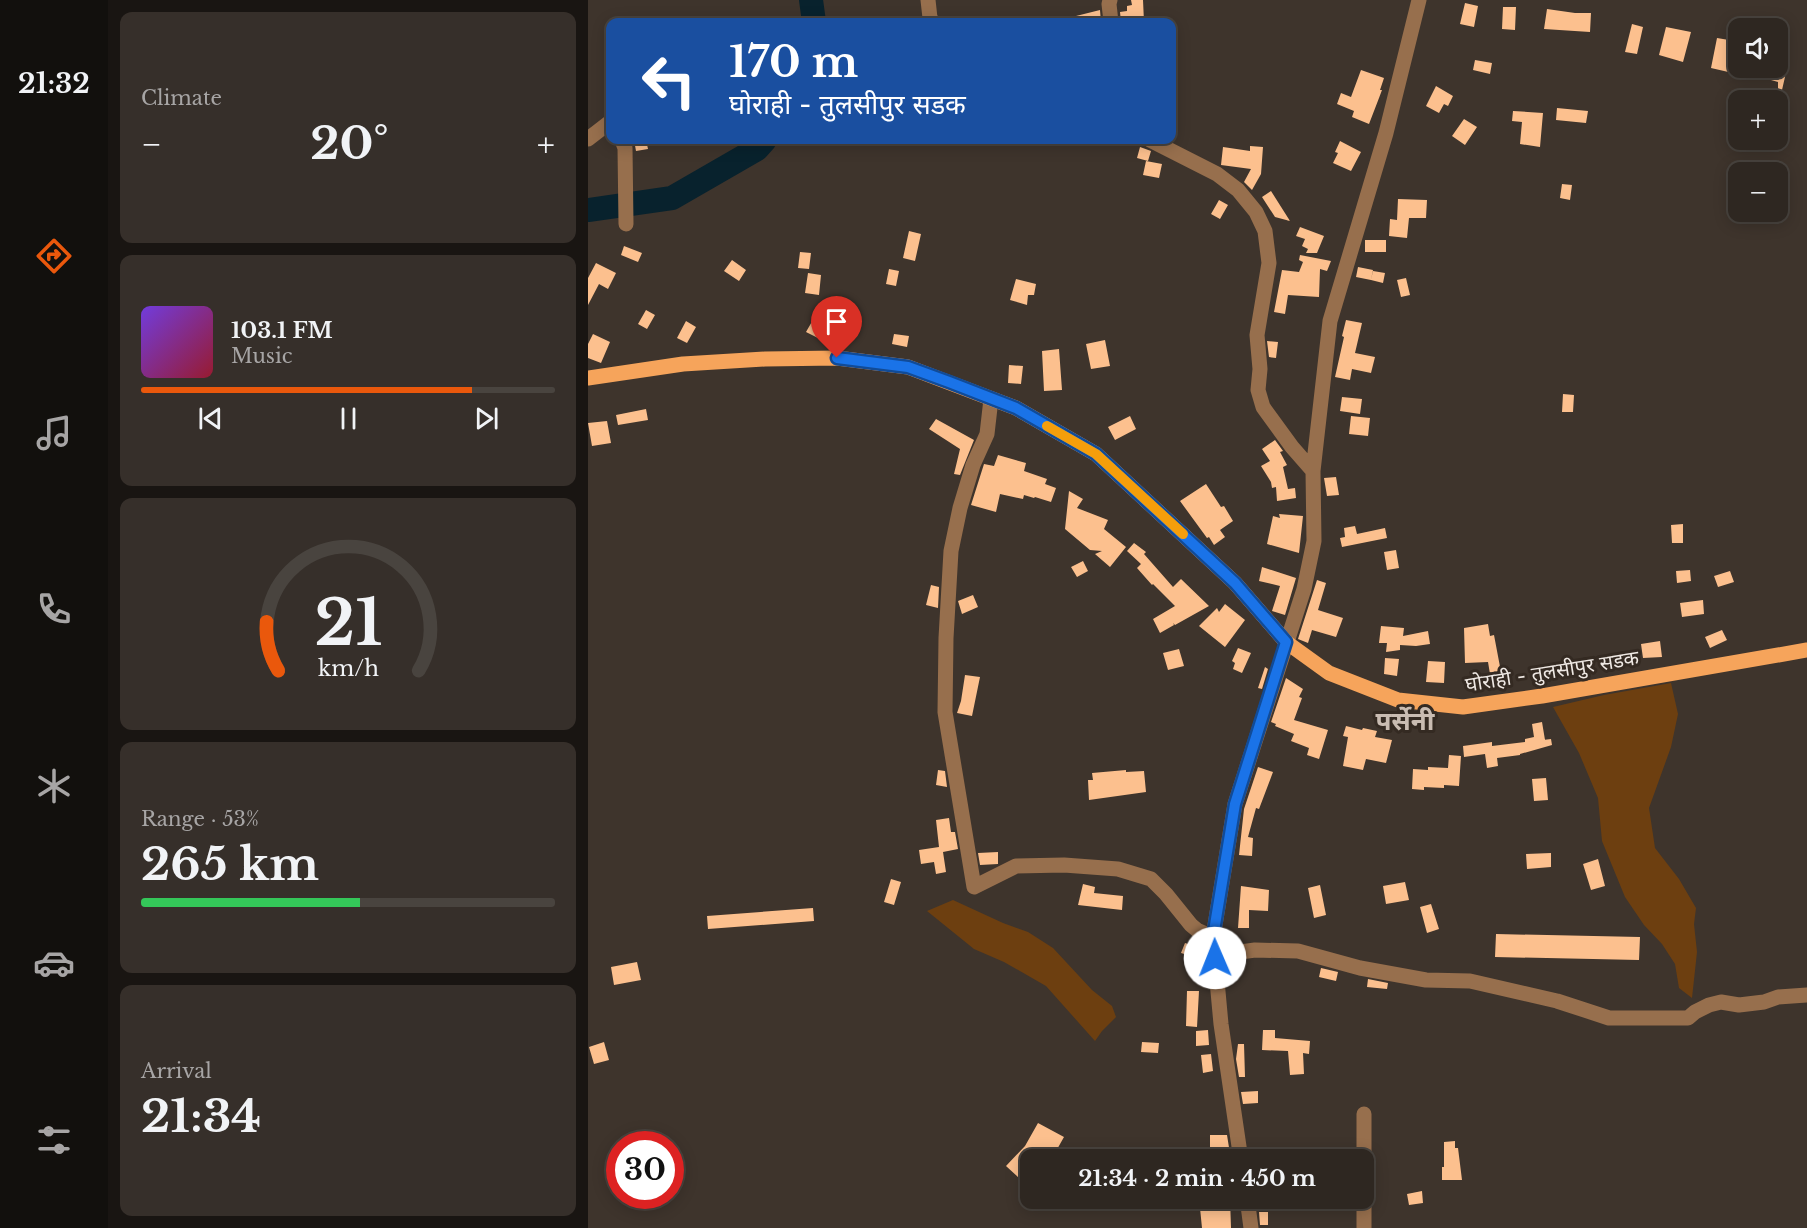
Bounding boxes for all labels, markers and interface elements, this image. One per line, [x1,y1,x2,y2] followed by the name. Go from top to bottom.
[1728,18,1788,222] map controls
[1728,18,1788,78] button: sound
[729,36,858,88] text: 170 m
[630,42,708,120] icon: left
[18,67,90,100] text: 21:32
[141,86,222,110] text: Climate
[729,88,966,121] text: घोराही - तुलसीपुर सडक
[1728,90,1788,150] button: +
[310,115,389,171] text: 20°
[141,124,162,165] text: −
[537,124,555,165] text: +
[1728,162,1788,222] button: −
[33,235,75,277] icon: directions
[811,296,862,358] pin
[820,305,853,338] icon: arrive
[231,317,333,344] text: 103.1 FM
[231,344,292,368] text: Music
[194,402,227,435] icon: previous
[332,402,365,435] icon: pause
[470,402,503,435] icon: next
[33,412,75,454] icon: music
[314,584,382,662] text: 21
[33,588,75,630] icon: phone
[1463,645,1641,698] street label: घोराही - तुलसीपुर सडक
[318,655,379,682] text: km/h
[1376,705,1436,737] district label: पर्सेनी
[33,765,75,807] icon: climate
[141,807,259,831] text: Range · 53%
[141,836,319,892] text: 265 km
[1183,926,1247,990] position arrow
[33,942,75,984] icon: car
[141,1059,212,1083] text: Arrival
[141,1088,261,1144] text: 21:34
[33,1119,75,1161] icon: filters
[606,1131,684,1209] speed limit sign: 30
[1078,1165,1316,1192] text: 21:34 · 2 min · 450 m

